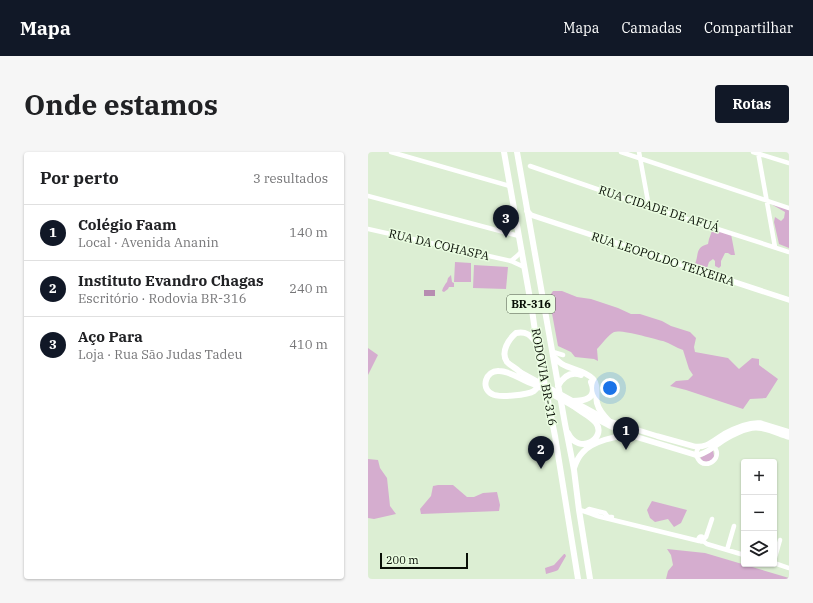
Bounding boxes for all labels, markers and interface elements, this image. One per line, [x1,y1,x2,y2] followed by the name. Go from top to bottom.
[20,16,71,40] text: Mapa
[563,19,599,37] text: Mapa
[621,19,682,37] text: Camadas
[704,19,793,37] text: Compartilhar
[715,85,789,123] button: Rotas
[24,86,218,123] text: Onde estamos
[40,167,119,189] text: Por perto
[253,170,328,187] text: 3 resultados
[597,182,722,235] street label: RUA CIDADE DE AFUÁ
[493,205,519,238] pin: 3
[78,215,177,234] text: Colégio Faam
[49,224,57,241] text: 1
[289,224,328,241] text: 140 m
[387,226,492,264] street label: RUA DA COHASPA
[590,228,738,289] street label: RUA LEOPOLDO TEIXEIRA
[78,234,219,251] text: Local · Avenida Ananin
[78,271,264,290] text: Instituto Evandro Chagas
[49,280,57,297] text: 2
[289,280,328,297] text: 240 m
[78,290,246,307] text: Escritório · Rodovia BR-316
[507,295,555,313] road number: BR-316
[78,327,143,346] text: Aço Para
[529,327,560,427] street label: RODOVIA BR-316
[49,336,57,353] text: 3
[289,336,328,353] text: 410 m
[78,346,243,363] text: Loja · Rua São Judas Tadeu
[600,378,620,398] your location
[613,417,639,450] pin: 1
[528,436,554,469] pin: 2
[741,459,777,567] map controls
[741,459,777,495] button: +
[741,495,777,531] button: −
[741,531,777,567] button: layers
[380,551,468,570] scale bar
[386,553,419,567] text: 200 m

